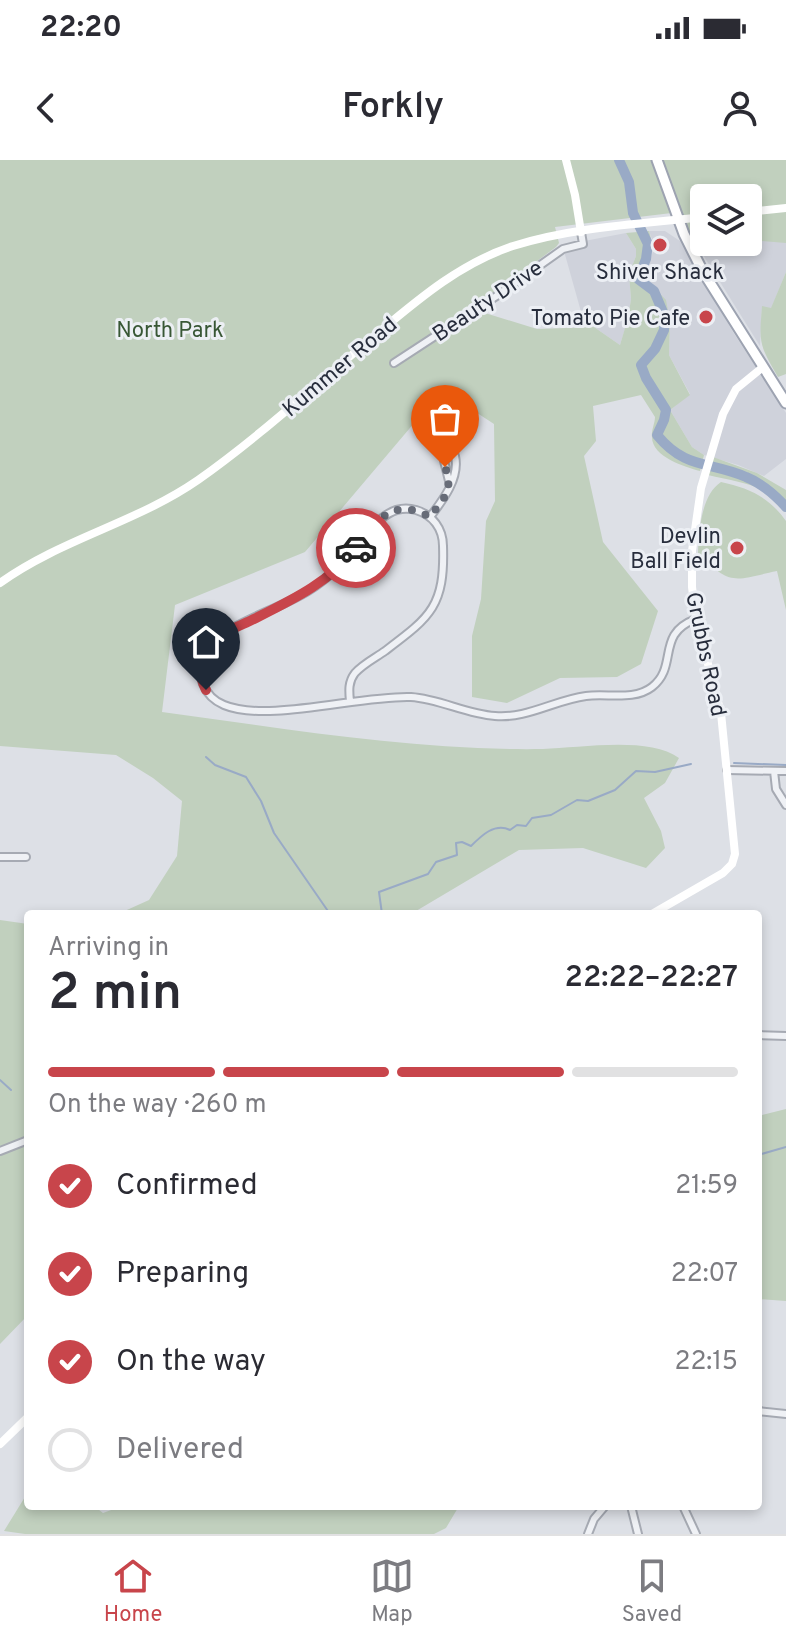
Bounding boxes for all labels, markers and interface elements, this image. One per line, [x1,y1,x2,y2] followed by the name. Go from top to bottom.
[40,10,122,47] text: 22:20
[342,85,444,131] text: Forkly
[24,86,68,130] icon: back
[718,86,762,130] icon: person
[690,184,762,256] map controls
[690,184,762,256] button: layers
[651,236,669,254] marker: Shiver Shack
[428,255,549,349] street label: Beauty Drive
[596,260,724,287] place label: Shiver Shack
[531,306,690,333] place label: Tomato Pie Cafe
[697,308,715,326] marker: Tomato Pie Cafe
[278,312,404,424] street label: Kummer Road
[116,318,224,345] park label: North Park
[411,385,479,467] pin
[423,397,467,441] icon: bag
[316,508,396,588] courier
[630,524,721,576] place label: Devlin Ball Field
[334,526,378,570] icon: car
[728,539,746,557] marker: Devlin Ball Field
[678,590,731,719] street label: Grubbs Road
[172,608,240,690] pin
[184,620,228,664] icon: home
[48,932,169,965] text: Arriving in
[565,960,738,997] text: 22:22–22:27
[48,962,182,1028] text: 2 min
[48,1089,266,1122] text: On the way · 260 m
[48,1164,92,1208] icon: check
[116,1168,258,1205] text: Confirmed
[675,1170,738,1203] text: 21:59
[48,1252,92,1296] icon: check
[116,1256,249,1293] text: Preparing
[671,1258,738,1291] text: 22:07
[48,1340,92,1384] icon: check
[116,1344,266,1381] text: On the way
[674,1346,738,1379] text: 22:15
[116,1432,244,1469] text: Delivered
[104,1554,162,1629] tab: Home
[370,1554,414,1629] tab: Map
[622,1554,682,1629] tab: Saved

